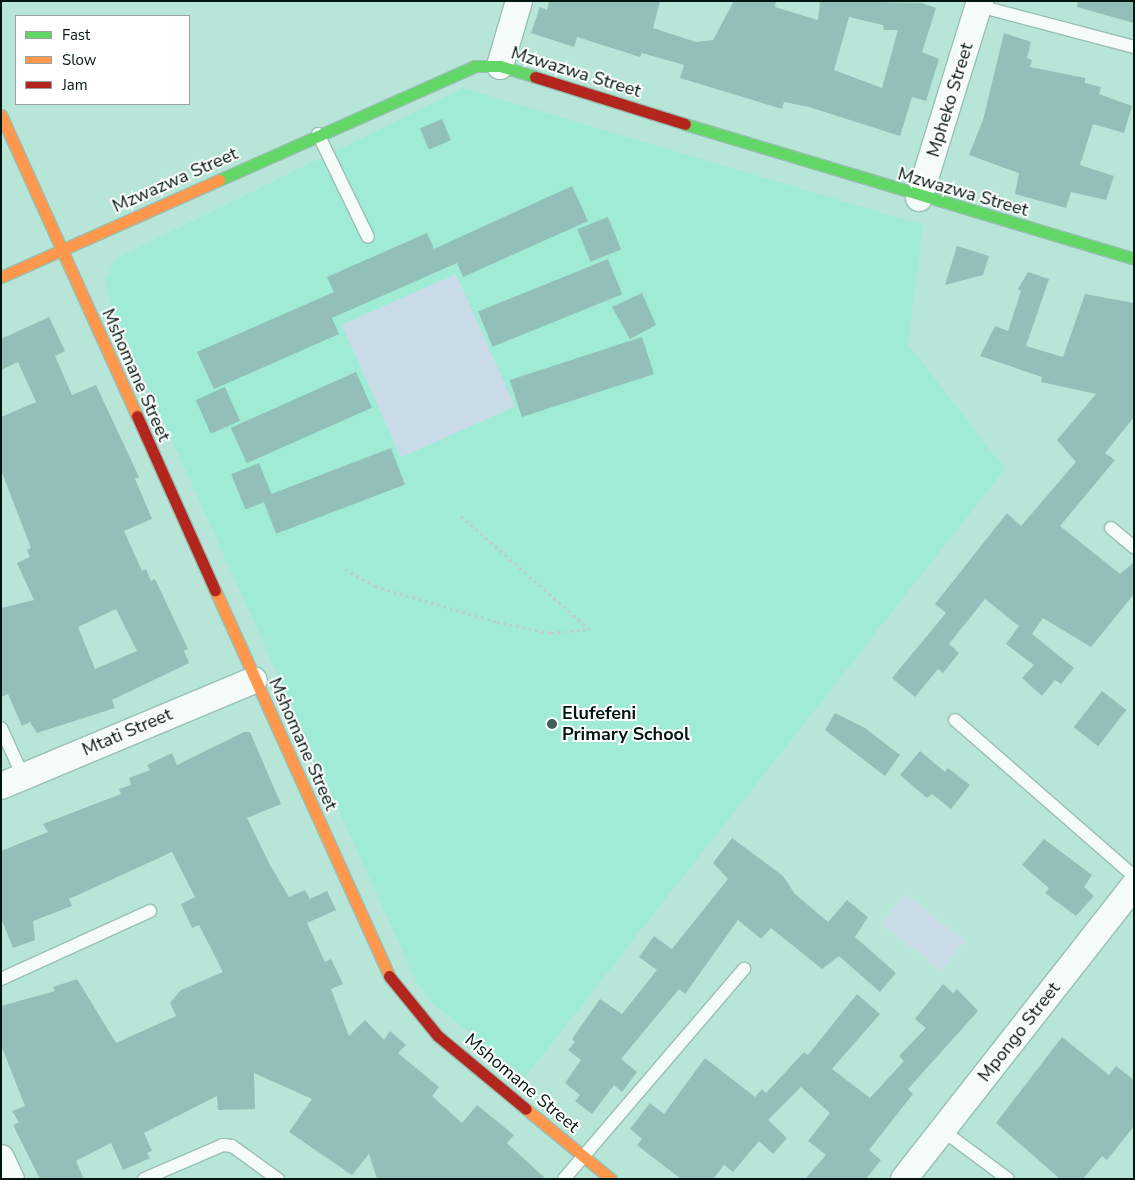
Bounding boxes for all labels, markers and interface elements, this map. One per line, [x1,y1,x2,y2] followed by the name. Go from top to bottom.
[15,15,190,105] legend
[62,25,90,45] text: Fast
[922,40,978,160] street label: Mpheko Street
[509,42,643,102] street label: Mzwazwa Street
[62,50,96,70] text: Slow
[62,75,88,95] text: Jam
[109,143,241,217] street label: Mzwazwa Street
[895,163,1031,221] street label: Mzwazwa Street
[97,305,175,445] street label: Mshomane Street
[264,674,342,814] street label: Mshomane Street
[79,703,175,761] street label: Mtati Street
[562,703,690,746] place label: Elufefeni Primary School
[546,718,558,730] marker: Elufefeni Primary School
[973,978,1065,1086] street label: Mpongo Street
[460,1029,584,1137] street label: Mshomane Street

